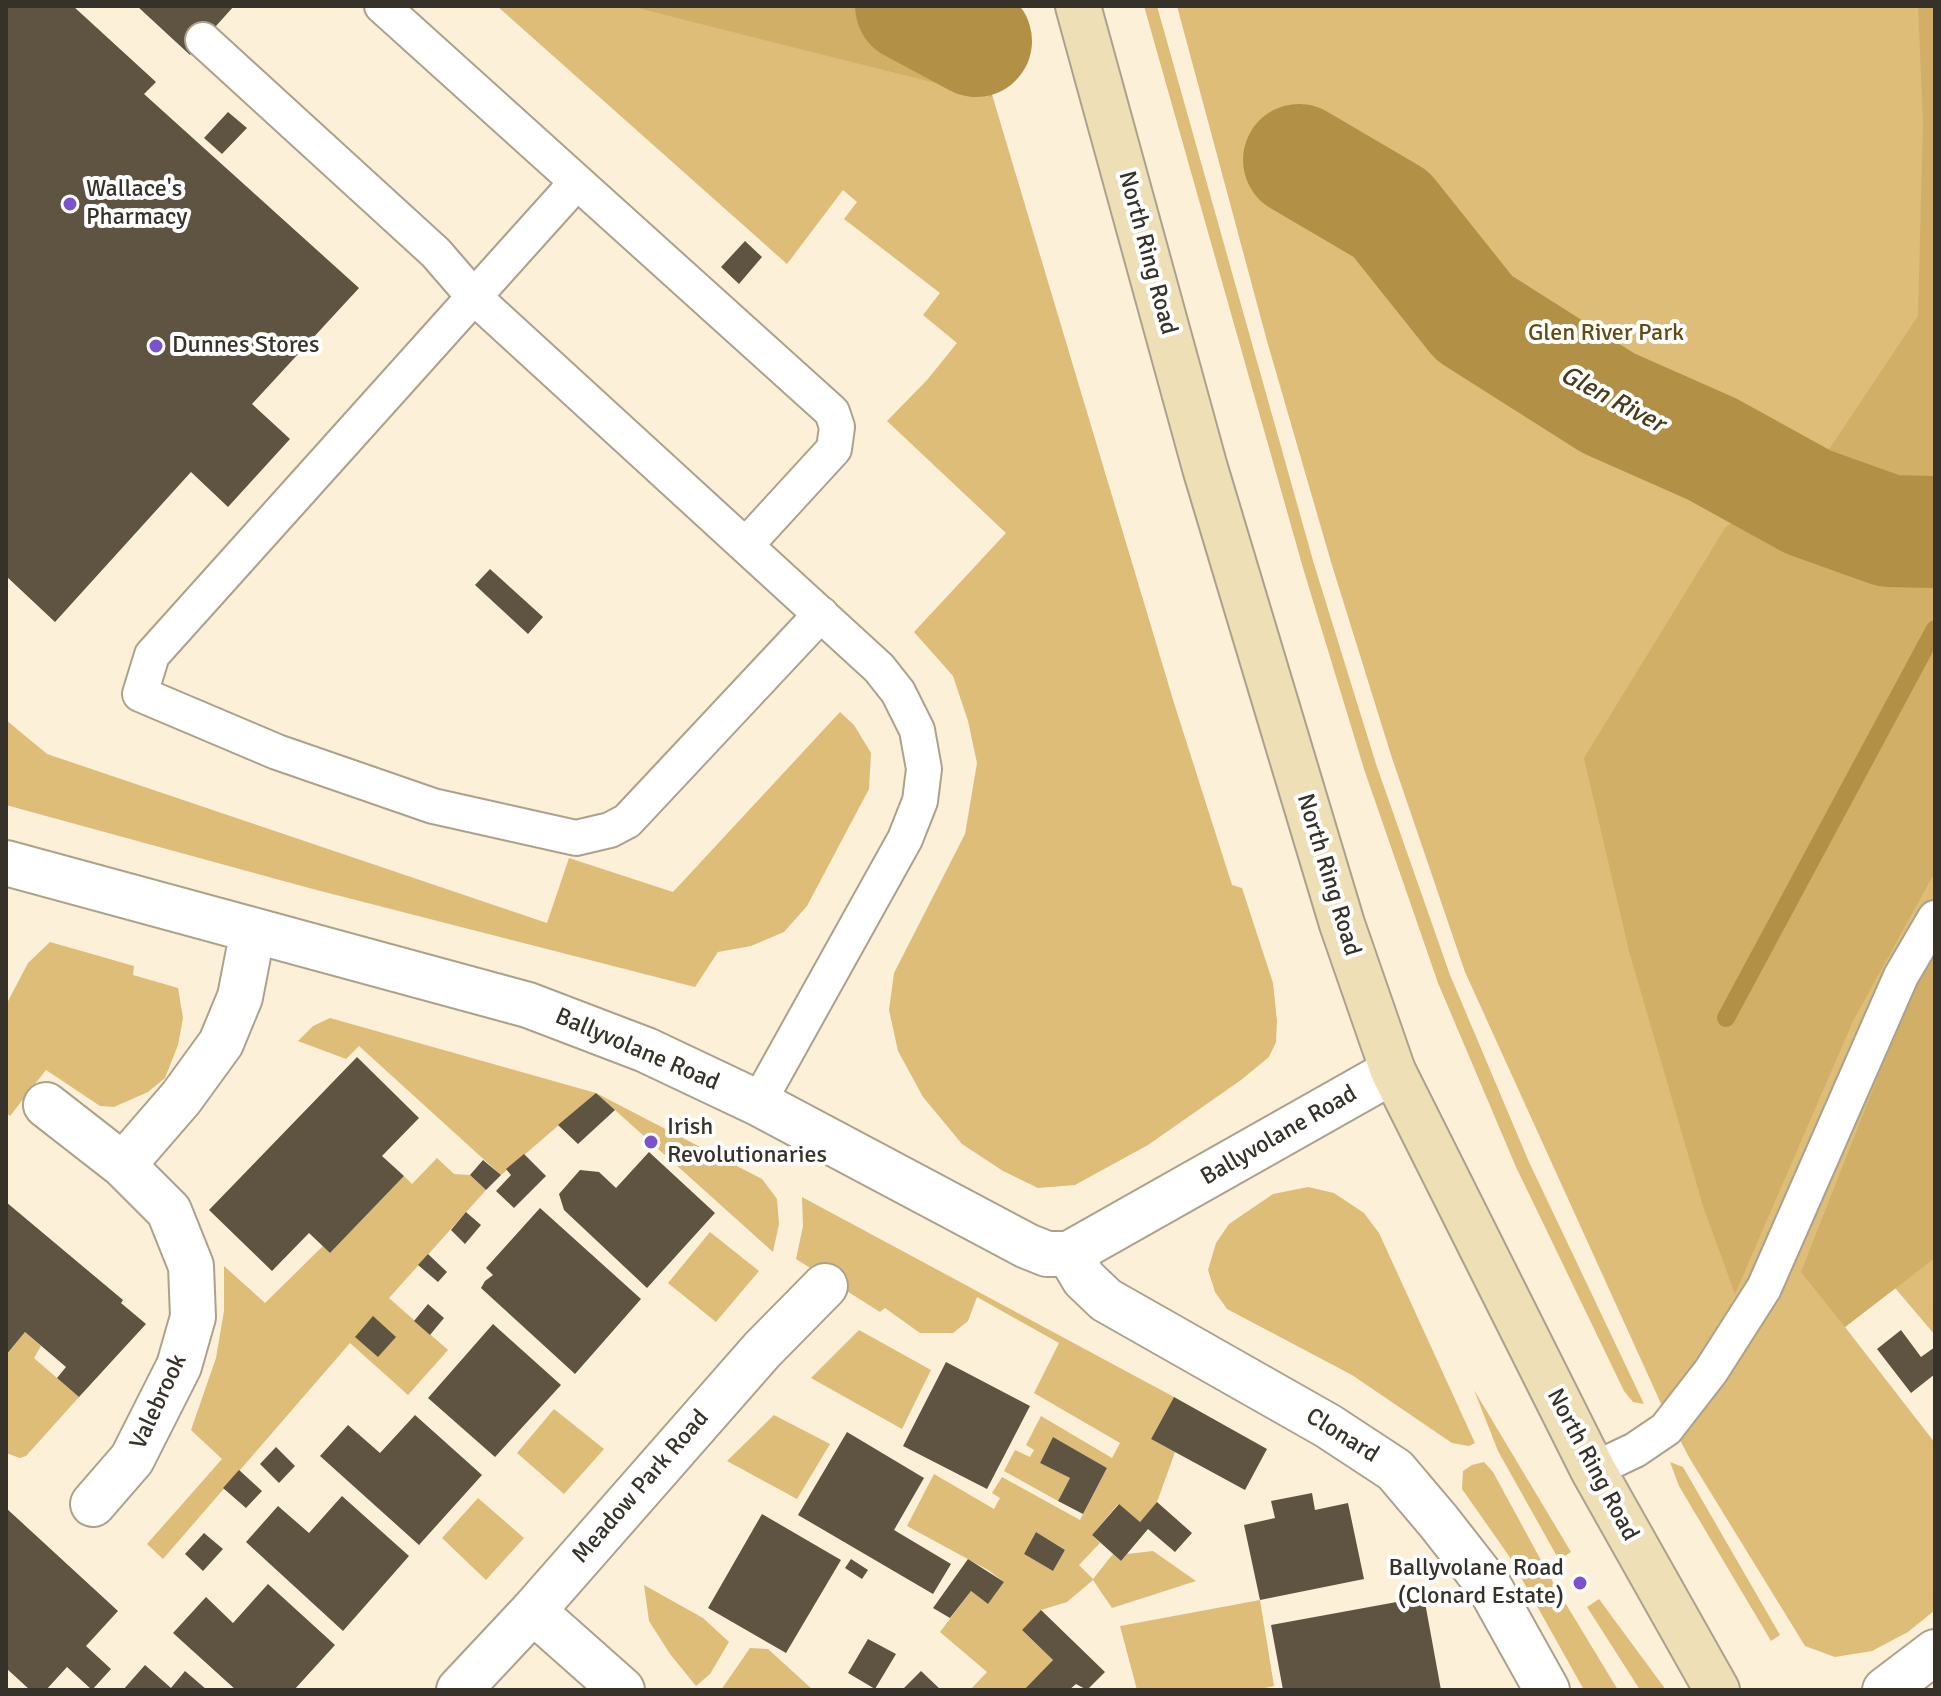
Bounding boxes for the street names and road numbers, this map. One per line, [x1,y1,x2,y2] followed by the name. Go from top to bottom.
[1111,168,1183,338] street label: North Ring Road
[1290,790,1366,960] street label: North Ring Road
[551,1002,723,1098] street label: Ballyvolane Road
[1196,1080,1362,1192] street label: Ballyvolane Road
[124,1350,194,1454] street label: Valebrook
[1540,1384,1644,1546] street label: North Ring Road
[1300,1402,1384,1470] street label: Clonard
[567,1404,715,1570] street label: Meadow Park Road

